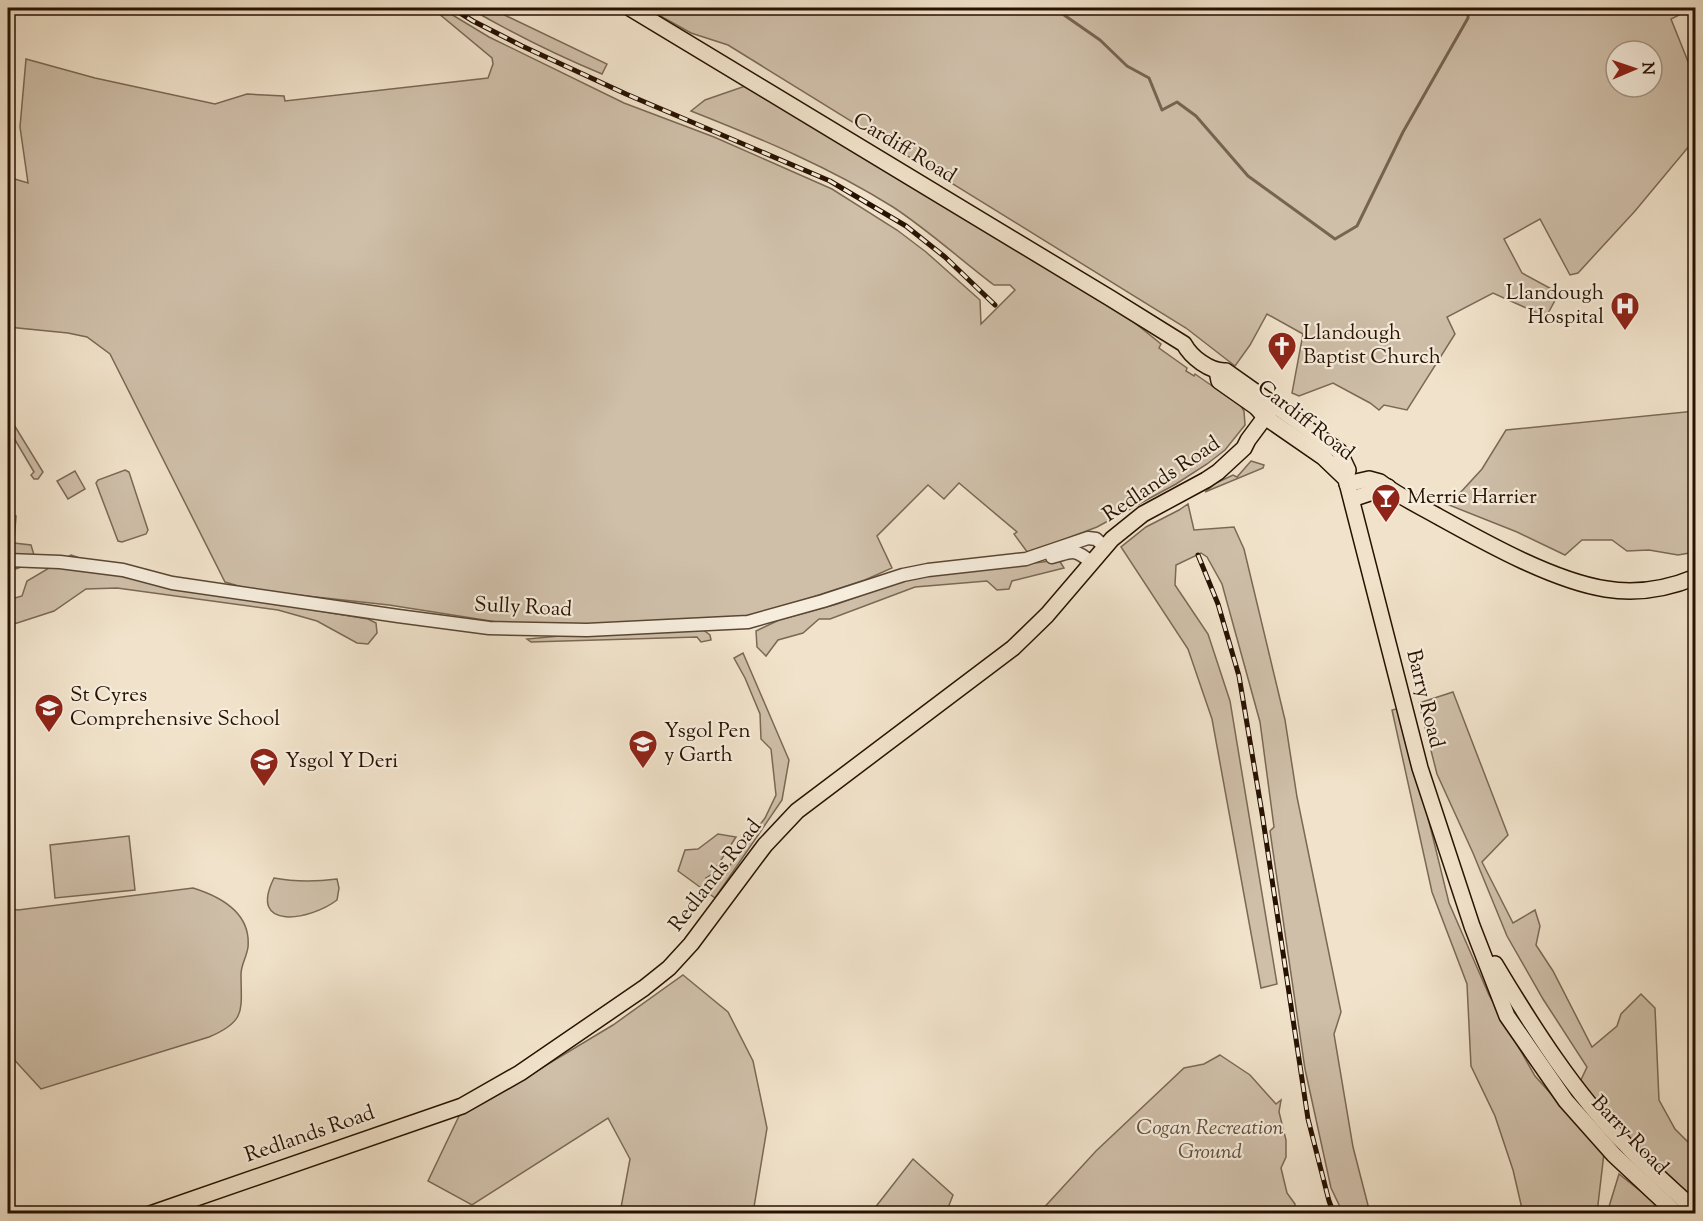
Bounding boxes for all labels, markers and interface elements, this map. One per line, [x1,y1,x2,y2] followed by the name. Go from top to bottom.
[1604,39,1664,99] north arrow
[1635,62,1658,76] text: N
[846,106,962,192] street label: Cardiff Road
[1506,279,1604,333] place label: Llandough Hospital
[1609,290,1641,332] hospital icon: Llandough Hospital
[1303,319,1441,373] place label: Llandough Baptist Church
[1266,330,1298,372] church icon: Llandough Baptist Church
[1250,373,1360,469] street label: Cardiff Road
[1097,430,1227,530] street label: Redlands Road
[1370,482,1402,524] bar icon: Merrie Harrier
[1407,483,1537,513] place label: Merrie Harrier
[473,590,573,626] street label: Sully Road
[1397,647,1451,752] street label: Barry Road
[70,681,280,735] place label: St Cyres Comprehensive School
[33,692,65,734] school or university icon: St Cyres Comprehensive School
[664,717,751,771] place label: Ysgol Pen y Garth
[627,728,659,770] school or university icon: Ysgol Pen y Garth
[248,746,280,788] school or university icon: Ysgol Y Deri
[285,747,398,777] place label: Ysgol Y Deri
[662,813,770,939] street label: Redlands Road
[1583,1089,1675,1183] street label: Barry Road
[241,1099,379,1171] street label: Redlands Road
[1136,1114,1284,1168] park label: Cogan Recreation Ground

